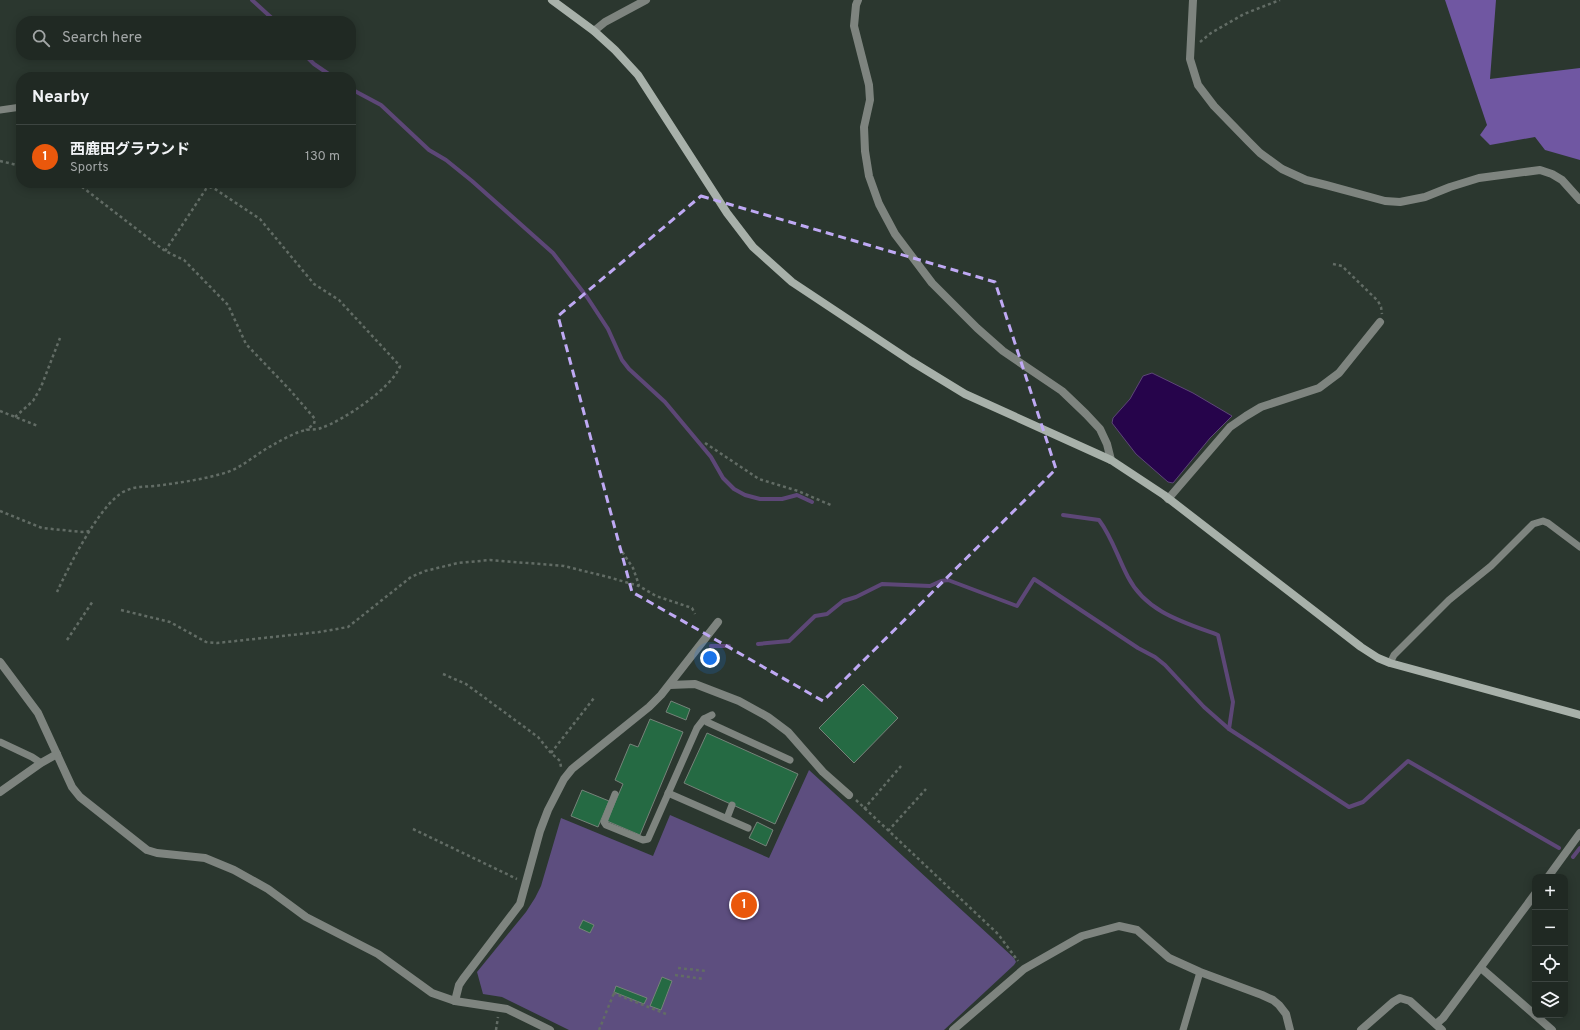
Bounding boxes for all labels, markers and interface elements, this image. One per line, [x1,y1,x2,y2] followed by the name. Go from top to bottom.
[16,16,356,60] search box
[30,27,52,49] icon: search
[62,29,142,48] text: Search here
[32,87,89,109] text: Nearby
[70,141,190,160] text: 西鹿田グラウンド
[42,149,48,165] text: 1
[305,149,340,165] text: 130 m
[70,160,109,176] text: Sports
[700,648,720,668] your location
[1532,874,1568,1018] map controls
[1532,874,1568,910] button: +
[731,890,757,920] pin: 1
[1532,910,1568,946] button: −
[1532,946,1568,982] button: locate
[1532,982,1568,1018] button: layers

